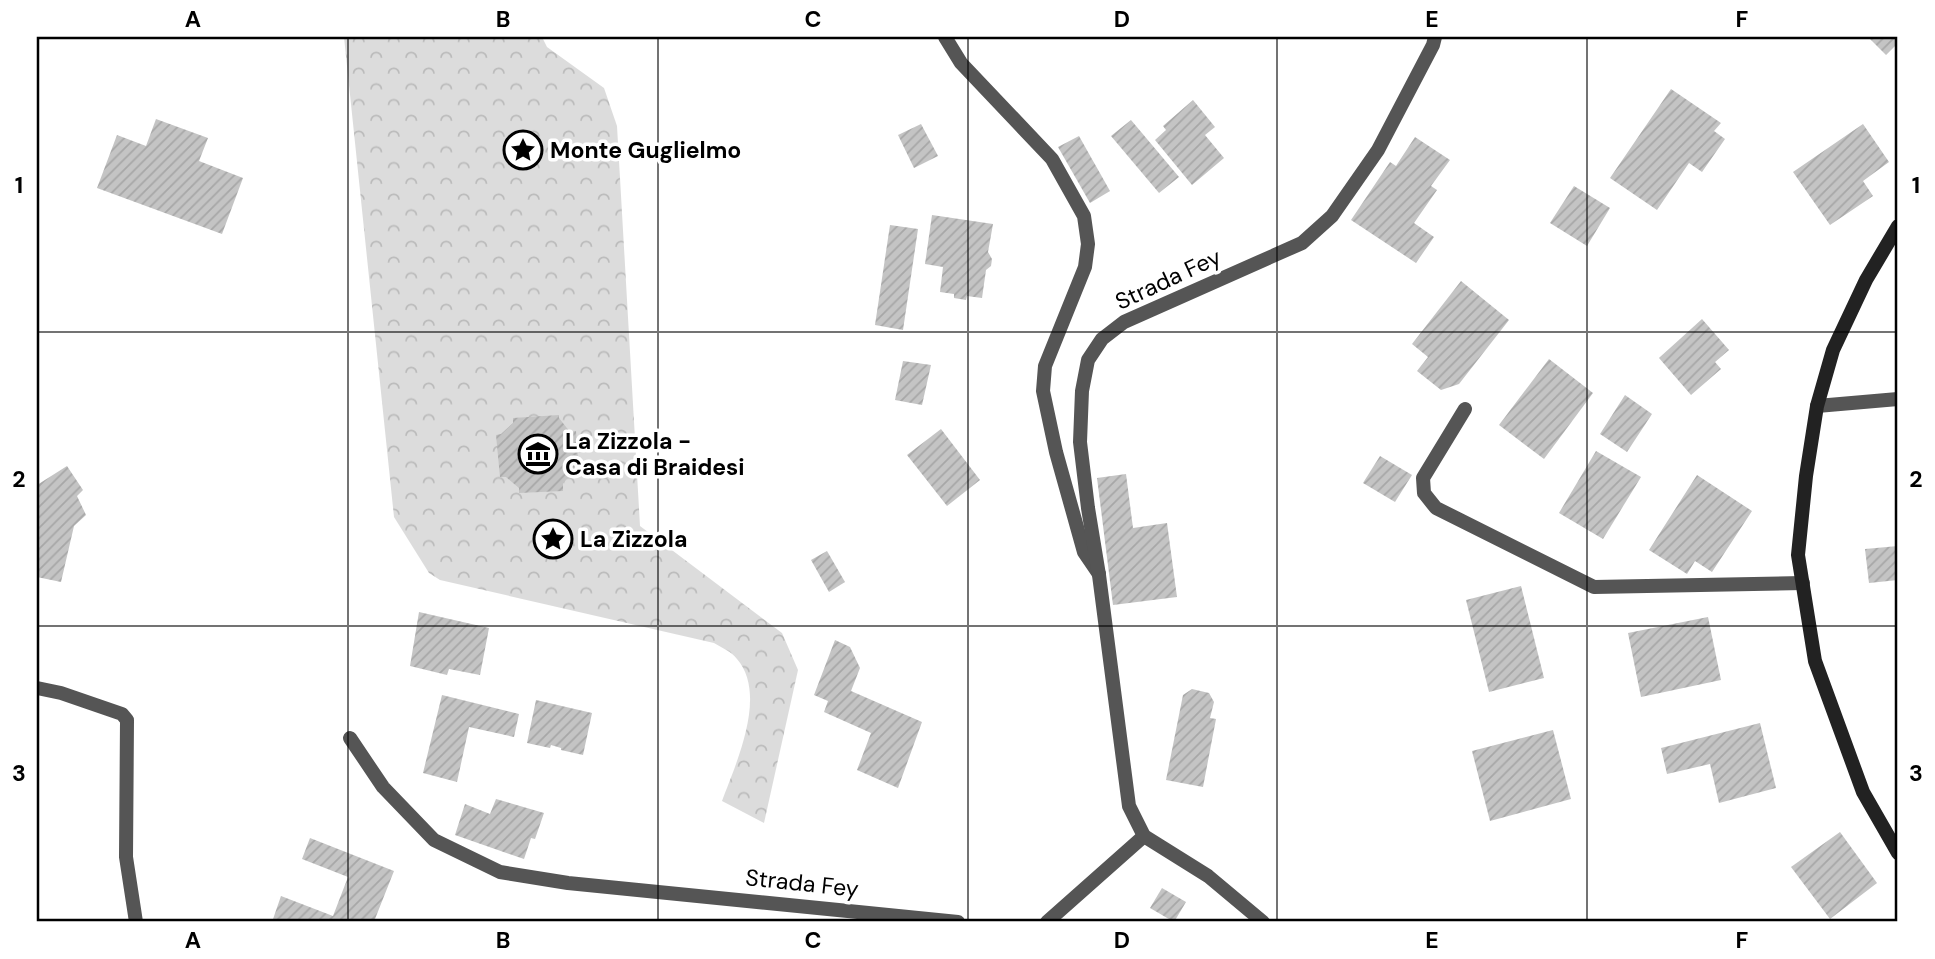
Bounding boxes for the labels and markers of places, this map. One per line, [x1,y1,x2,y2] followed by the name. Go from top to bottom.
[502,129,544,171] place icon: Monte Guglielmo
[550,135,741,165] place label: Monte Guglielmo
[565,426,745,482] place label: La Zizzola - Casa di Braidesi
[517,433,559,475] museum icon: La Zizzola - Casa di Braidesi
[532,518,574,560] place icon: La Zizzola
[580,524,687,554] place label: La Zizzola

